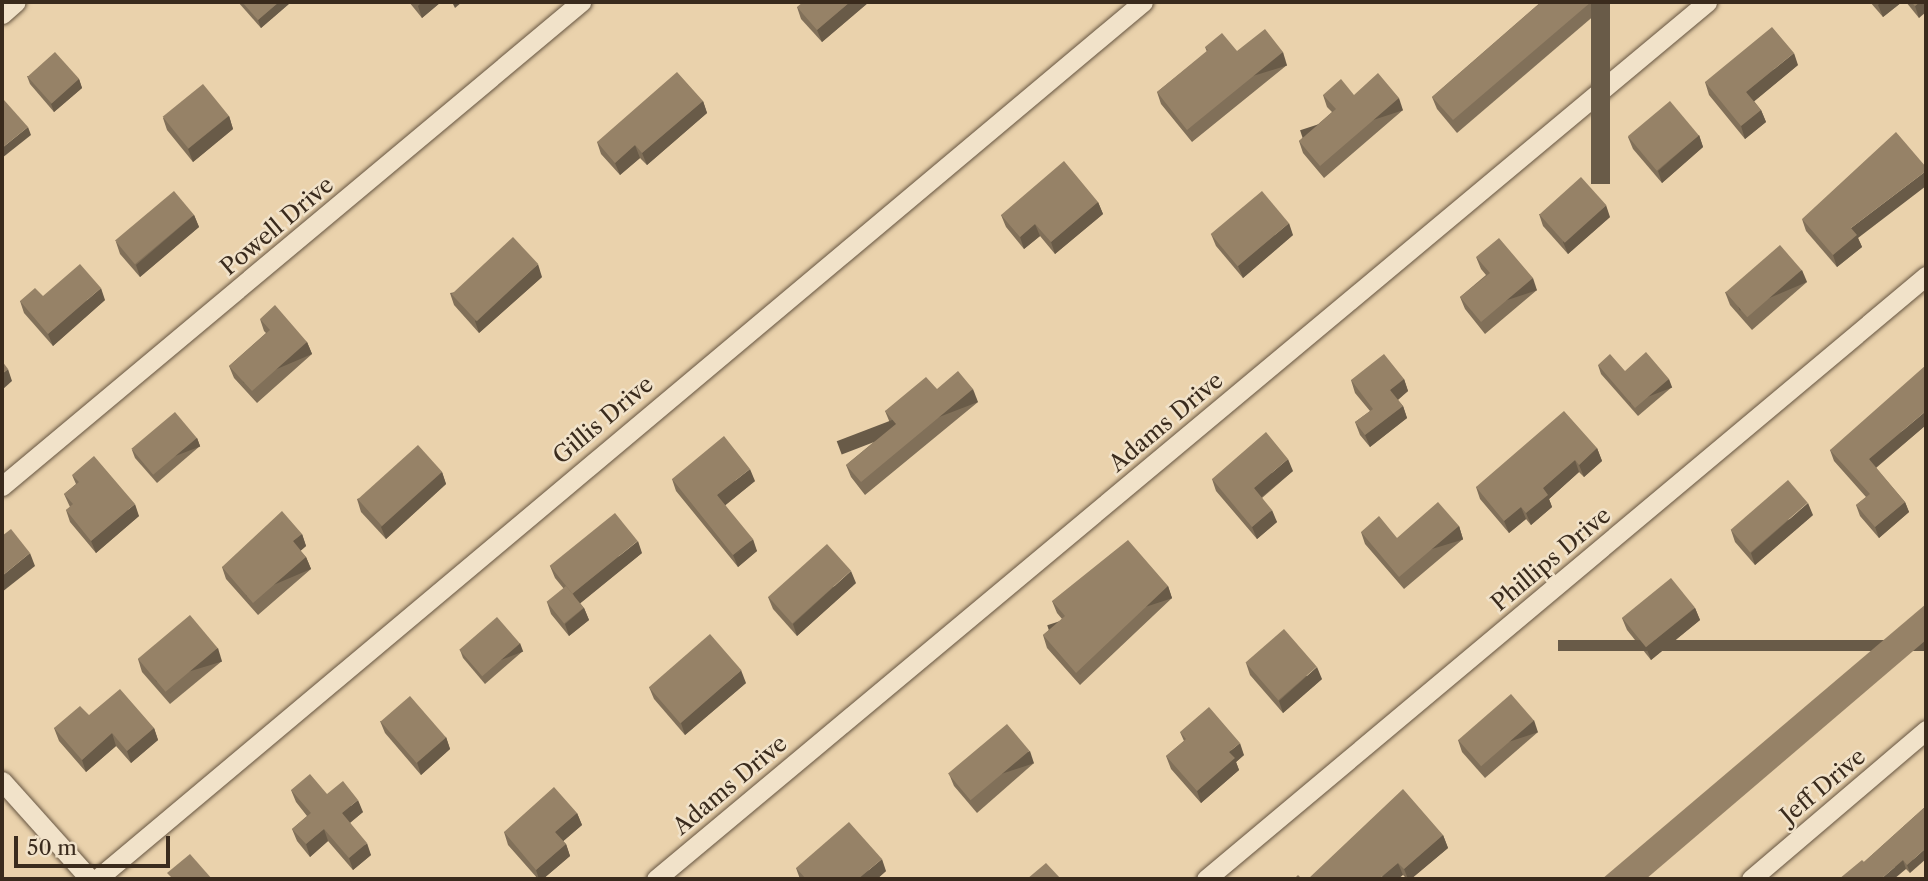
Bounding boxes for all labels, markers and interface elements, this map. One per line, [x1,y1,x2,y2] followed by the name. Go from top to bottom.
[215,171,339,281] street label: Powell Drive
[1103,366,1229,478] street label: Adams Drive
[547,370,659,470] street label: Gillis Drive
[1486,501,1616,617] street label: Phillips Drive
[667,729,793,841] street label: Adams Drive
[1775,743,1871,829] street label: Jeff Drive
[18,822,173,866] scale bar
[27,835,77,860] text: 50 m

